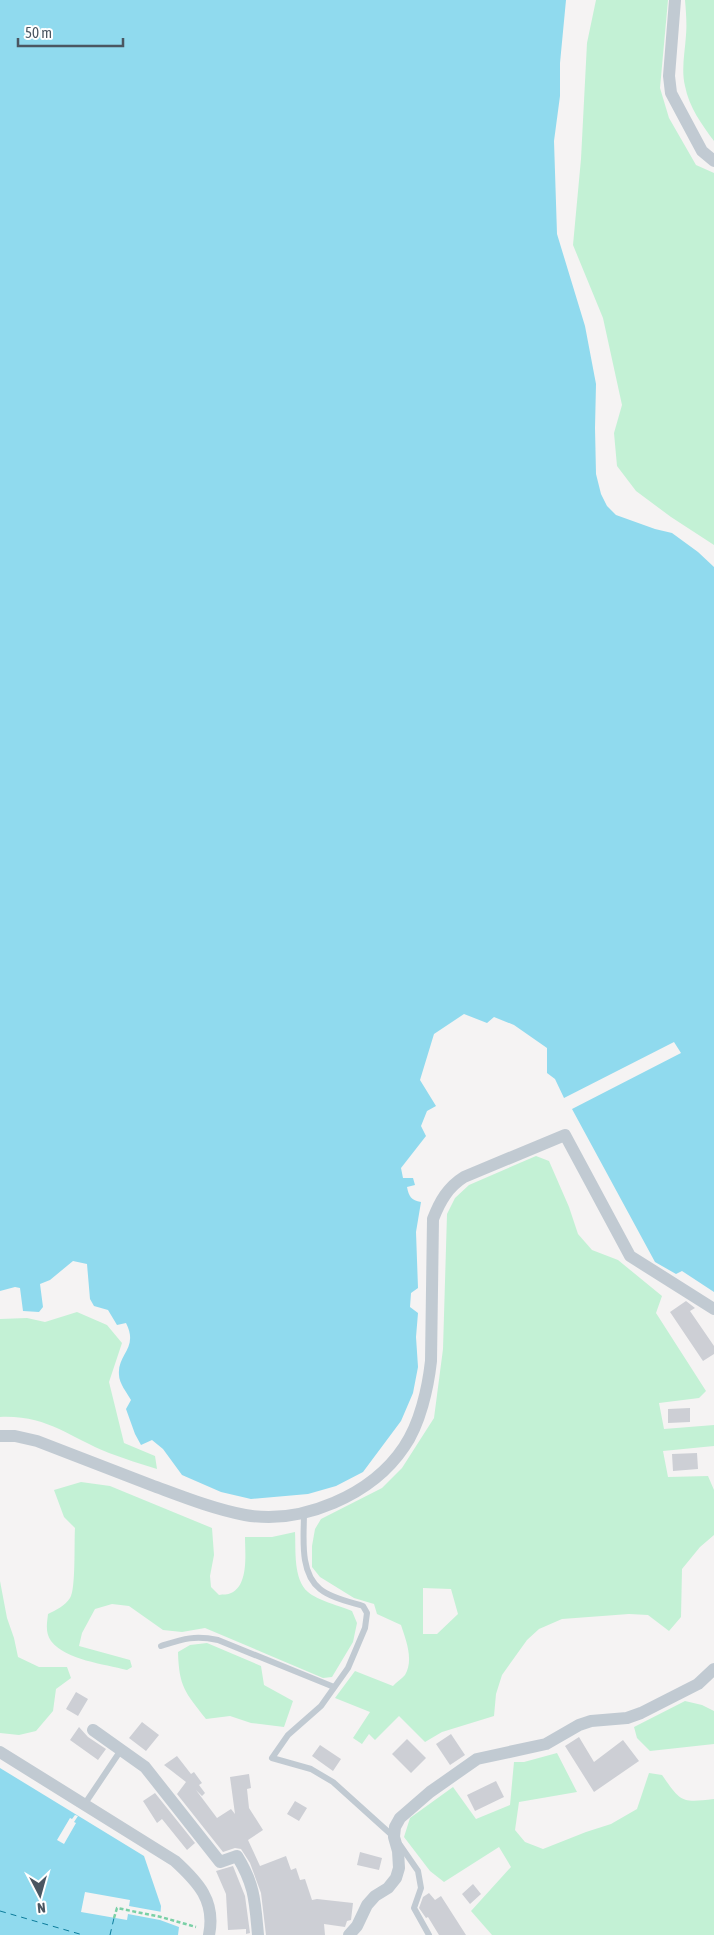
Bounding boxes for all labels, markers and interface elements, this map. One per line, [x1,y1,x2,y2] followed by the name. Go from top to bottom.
[18,15,122,47] scale bar
[25,24,52,41] text: 50 m
[15,1870,65,1920] north arrow
[36,1900,46,1916] text: N

